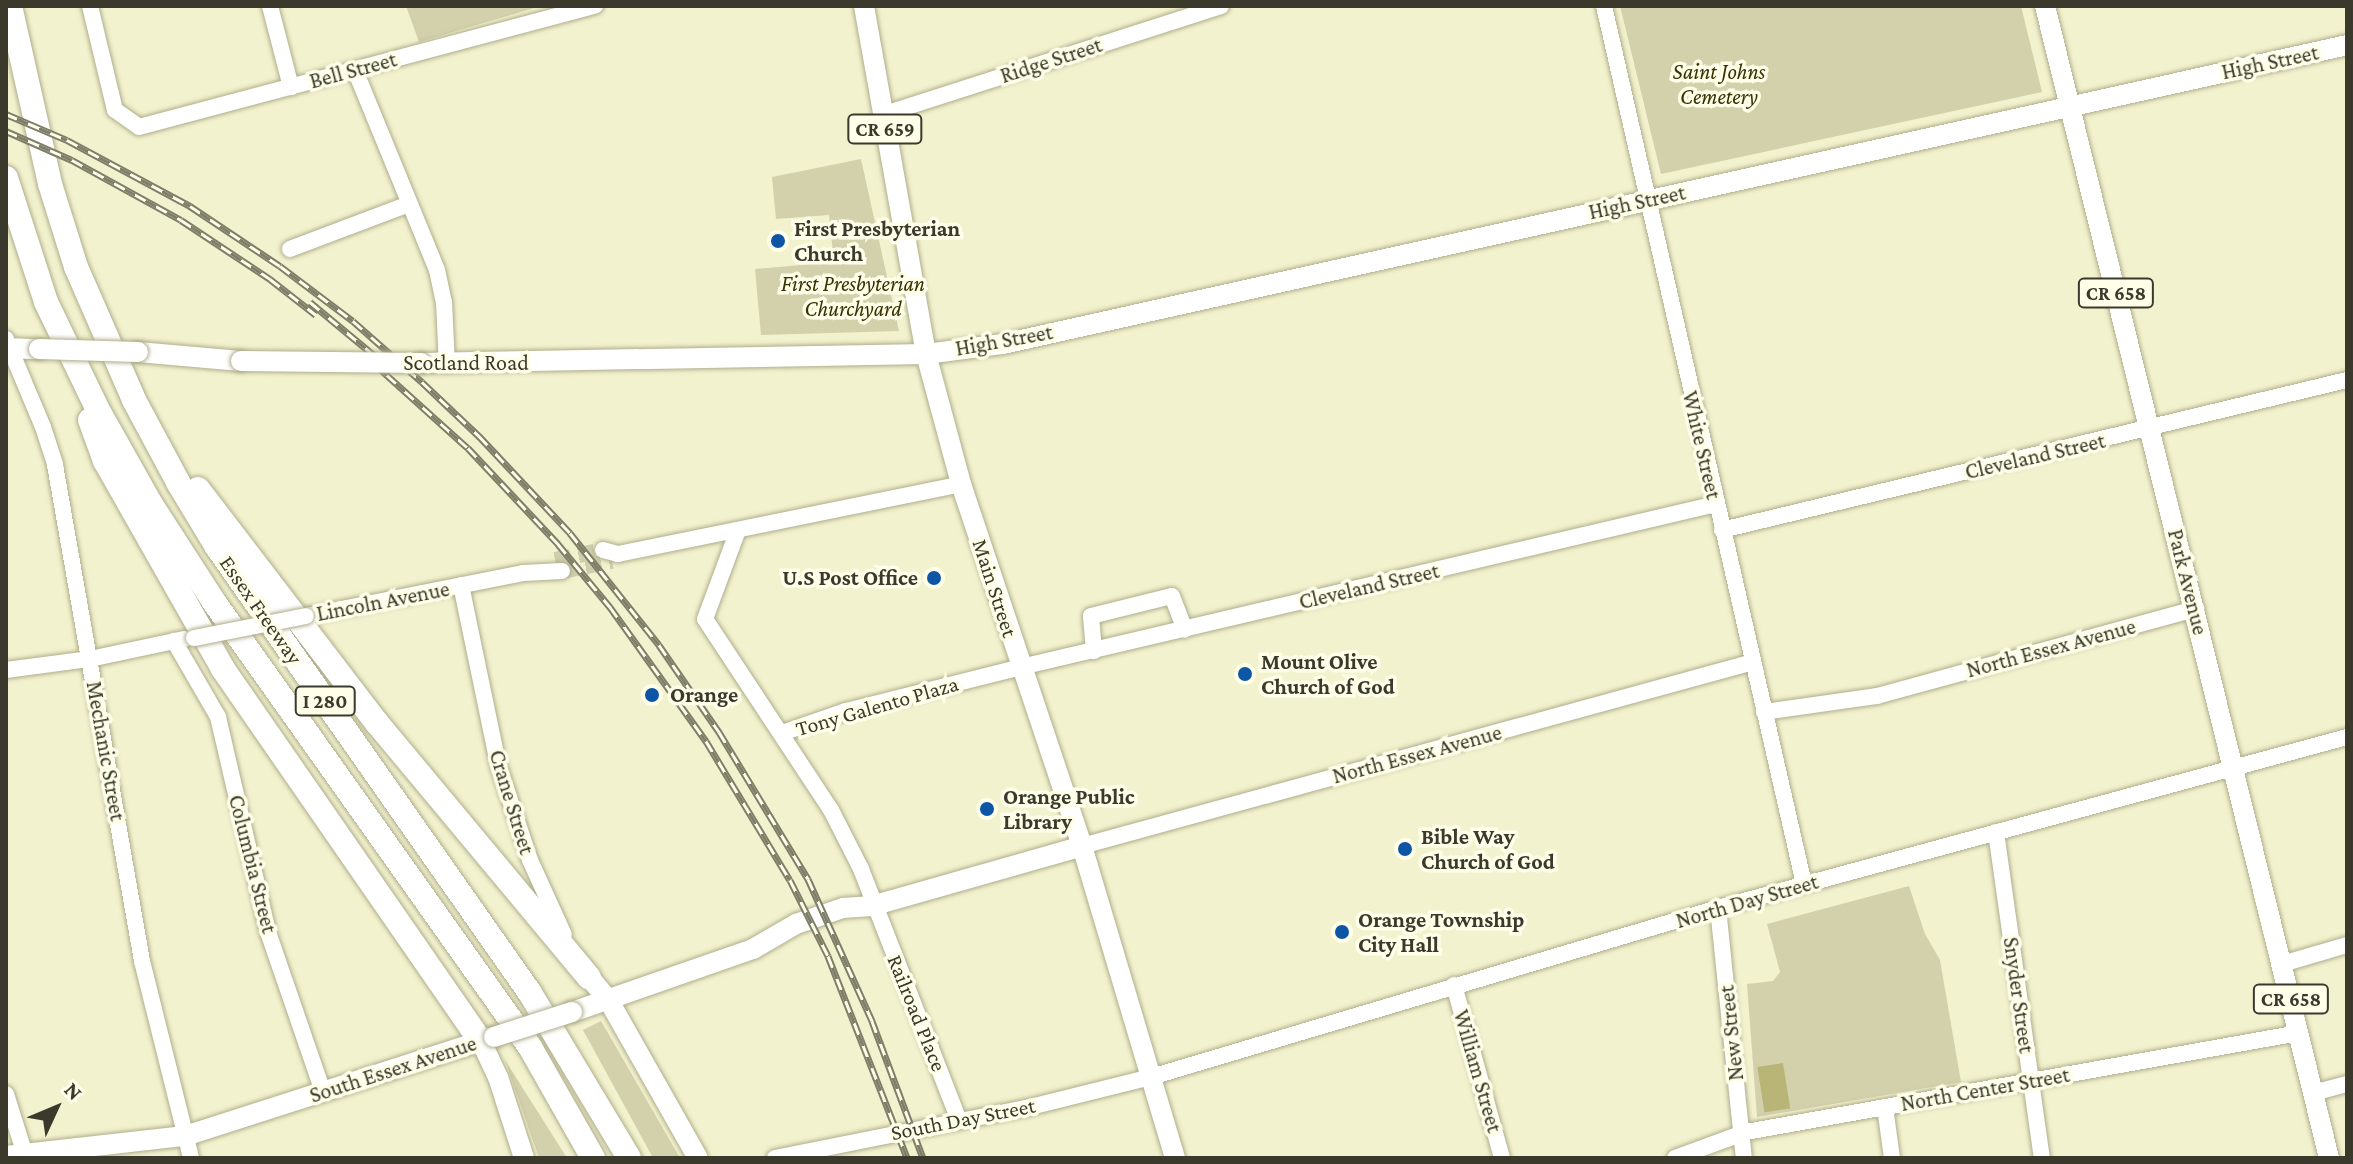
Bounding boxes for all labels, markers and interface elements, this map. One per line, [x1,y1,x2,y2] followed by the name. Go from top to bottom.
[997,31,1105,89] street label: Ridge Street
[2219,39,2321,85] street label: High Street
[307,46,399,94] street label: Bell Street
[1673,58,1765,110] park label: Saint Johns Cemetery
[847,113,923,145] road number: CR 659
[1586,179,1688,225] street label: High Street
[794,215,960,266] place label: First Presbyterian Church
[769,232,787,250] marker: First Presbyterian Church
[781,270,925,322] park label: First Presbyterian Churchyard
[2076,277,2156,309] road number: CR 658
[953,318,1055,362] street label: High Street
[403,350,529,376] street label: Scotland Road
[1677,388,1727,502] street label: White Street
[1962,427,2108,485] street label: Cleveland Street
[2162,526,2214,638] street label: Park Avenue
[967,536,1023,640] street label: Main Street
[214,551,308,669] street label: Essex Freeway
[1296,557,1442,615] street label: Cleveland Street
[782,565,918,591] place label: U.S Post Office
[925,569,943,587] marker: U.S Post Office
[314,575,452,627] street label: Lincoln Avenue
[1963,613,2139,683] street label: North Essex Avenue
[1261,648,1395,700] place label: Mount Olive Church of God
[1236,665,1254,683] marker: Mount Olive Church of God
[793,670,961,742] street label: Tony Galento Plaza
[81,679,131,823] street label: Mechanic Street
[670,682,738,708] place label: Orange
[641,684,663,706] marker: Orange
[293,685,357,717] road number: I 280
[1329,719,1505,789] street label: North Essex Avenue
[484,747,540,857] street label: Crane Street
[1003,783,1135,834] place label: Orange Public Library
[223,792,283,936] street label: Columbia Street
[978,800,996,818] marker: Orange Public Library
[1421,823,1555,874] place label: Bible Way Church of God
[1396,840,1414,858] marker: Bible Way Church of God
[1673,868,1821,934] street label: North Day Street
[1358,906,1524,958] place label: Orange Township City Hall
[1333,923,1351,941] marker: Orange Township City Hall
[1998,935,2040,1055] street label: Snyder Street
[882,951,952,1075] street label: Railroad Place
[2251,983,2331,1015] road number: CR 658
[1713,984,1749,1082] street label: New Street
[1448,1007,1508,1135] street label: William Street
[306,1030,480,1108] street label: South Essex Avenue
[1899,1061,2071,1117] street label: North Center Street
[16,1068,96,1148] north arrow
[59,1077,88,1105] text: N
[889,1092,1037,1146] street label: South Day Street

